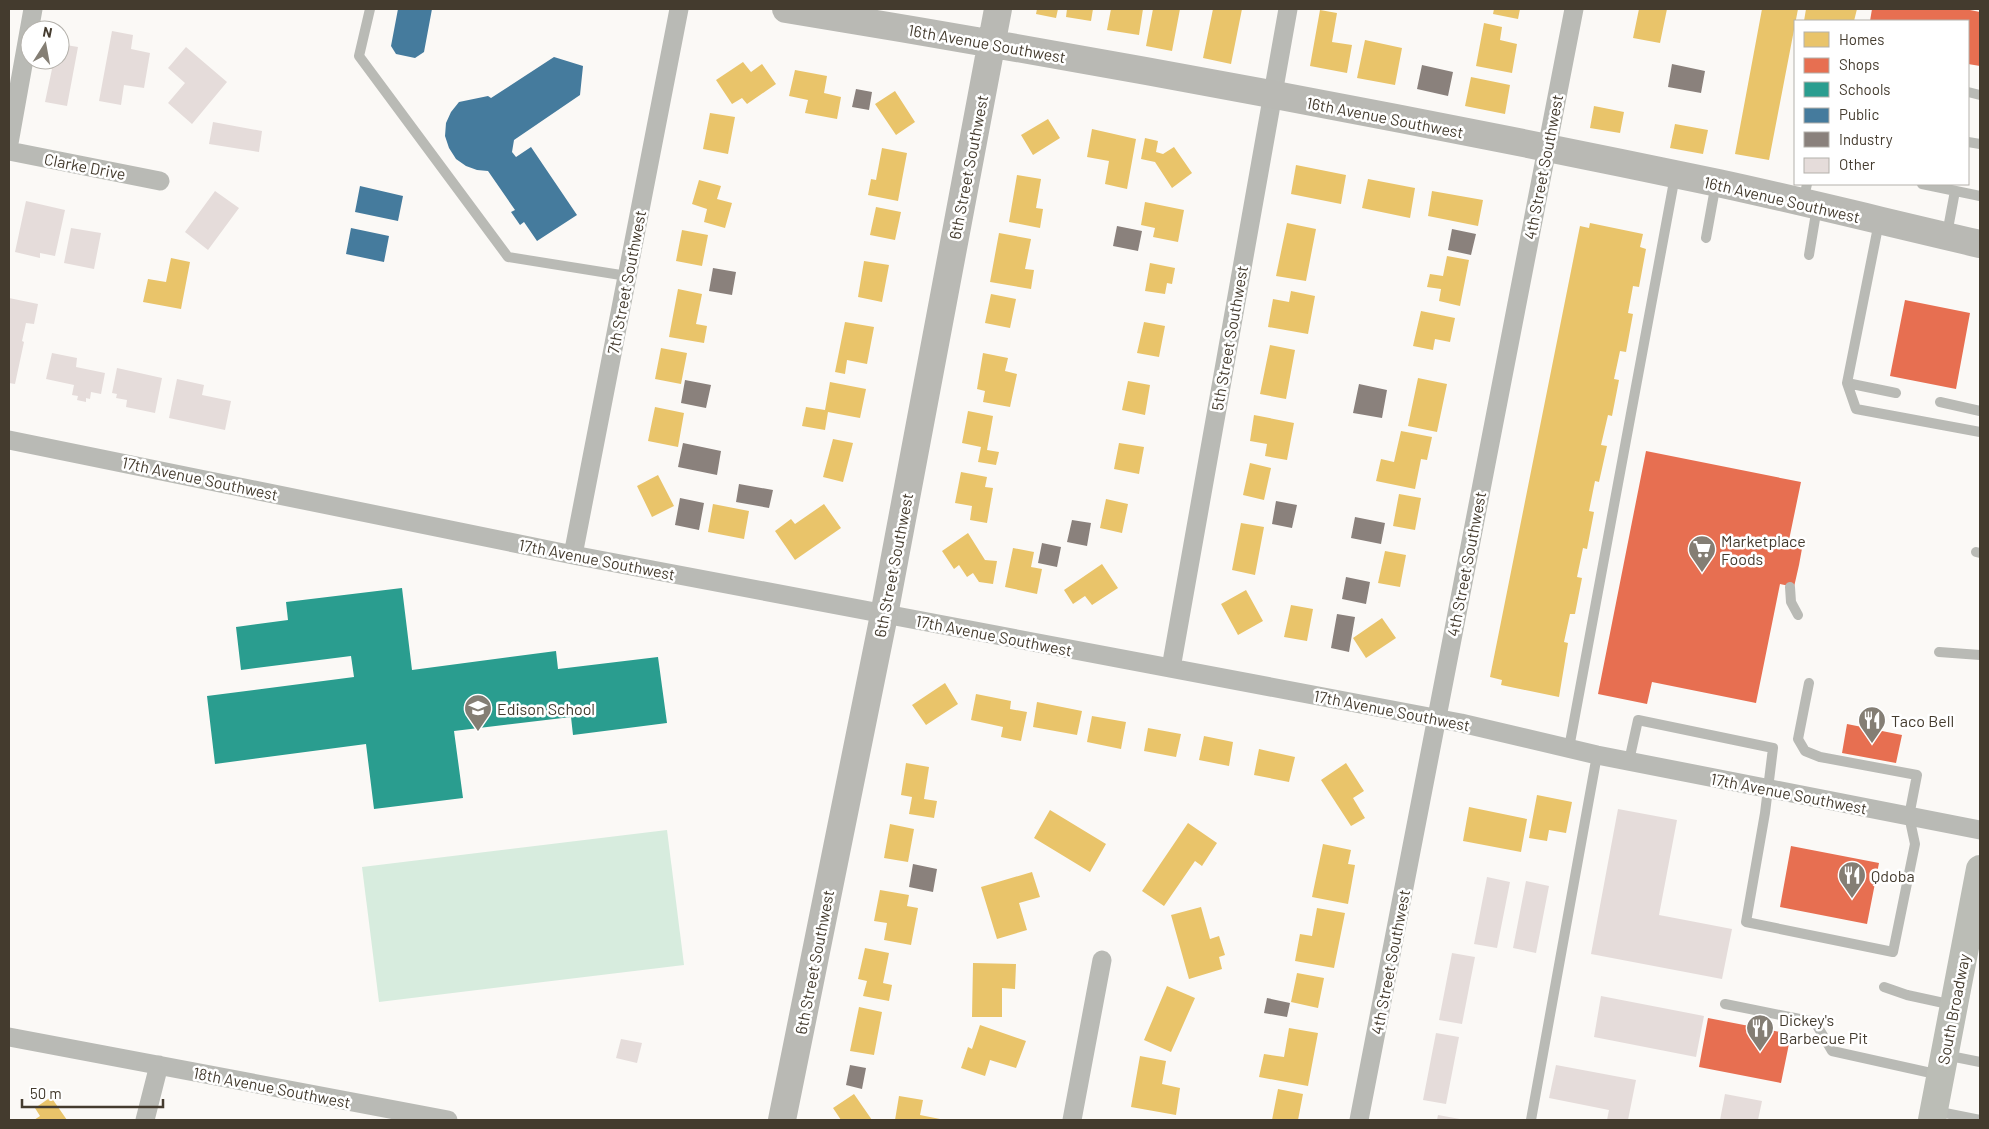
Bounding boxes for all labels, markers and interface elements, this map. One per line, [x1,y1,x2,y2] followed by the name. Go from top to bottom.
[20,20,70,70] north arrow
[907,20,1067,66] street label: 16th Avenue Southwest
[1794,20,1969,185] legend
[41,23,54,41] text: N
[1839,30,1884,48] text: Homes
[1839,55,1879,73] text: Shops
[1839,80,1891,98] text: Schools
[1305,92,1465,142] street label: 16th Avenue Southwest
[945,93,991,241] street label: 6th Street Southwest
[1520,93,1566,241] street label: 4th Street Southwest
[1839,105,1879,123] text: Public
[1839,130,1893,148] text: Industry
[43,149,127,183] street label: Clarke Drive
[1839,155,1876,173] text: Other
[1702,172,1862,226] street label: 16th Avenue Southwest
[603,208,649,356] street label: 7th Street Southwest
[1207,264,1251,412] street label: 5th Street Southwest
[120,452,280,504] street label: 17th Avenue Southwest
[1443,490,1489,638] street label: 4th Street Southwest
[870,491,916,639] street label: 6th Street Southwest
[1721,531,1806,568] place label: Marketplace Foods
[1687,534,1717,573] supermarket icon: Marketplace Foods
[517,535,677,583] street label: 17th Avenue Southwest
[914,611,1074,659] street label: 17th Avenue Southwest
[1312,686,1472,734] street label: 17th Avenue Southwest
[463,693,493,732] school or university icon: Edison School
[497,699,595,718] place label: Edison School
[1857,705,1887,744] restaurant icon: Taco Bell
[1891,711,1954,730] place label: Taco Bell
[1709,769,1869,817] street label: 17th Avenue Southwest
[1837,860,1867,899] restaurant icon: Qdoba
[1871,866,1915,885] place label: Qdoba
[791,888,837,1036] street label: 6th Street Southwest
[1367,888,1413,1036] street label: 4th Street Southwest
[1933,951,1973,1066] street label: South Broadway
[1779,1010,1868,1047] place label: Dickey's Barbecue Pit
[1745,1013,1775,1052] restaurant icon: Dickey's Barbecue Pit
[192,1062,352,1112] street label: 18th Avenue Southwest
[22,1076,164,1108] scale bar
[30,1084,62,1102] text: 50 m

